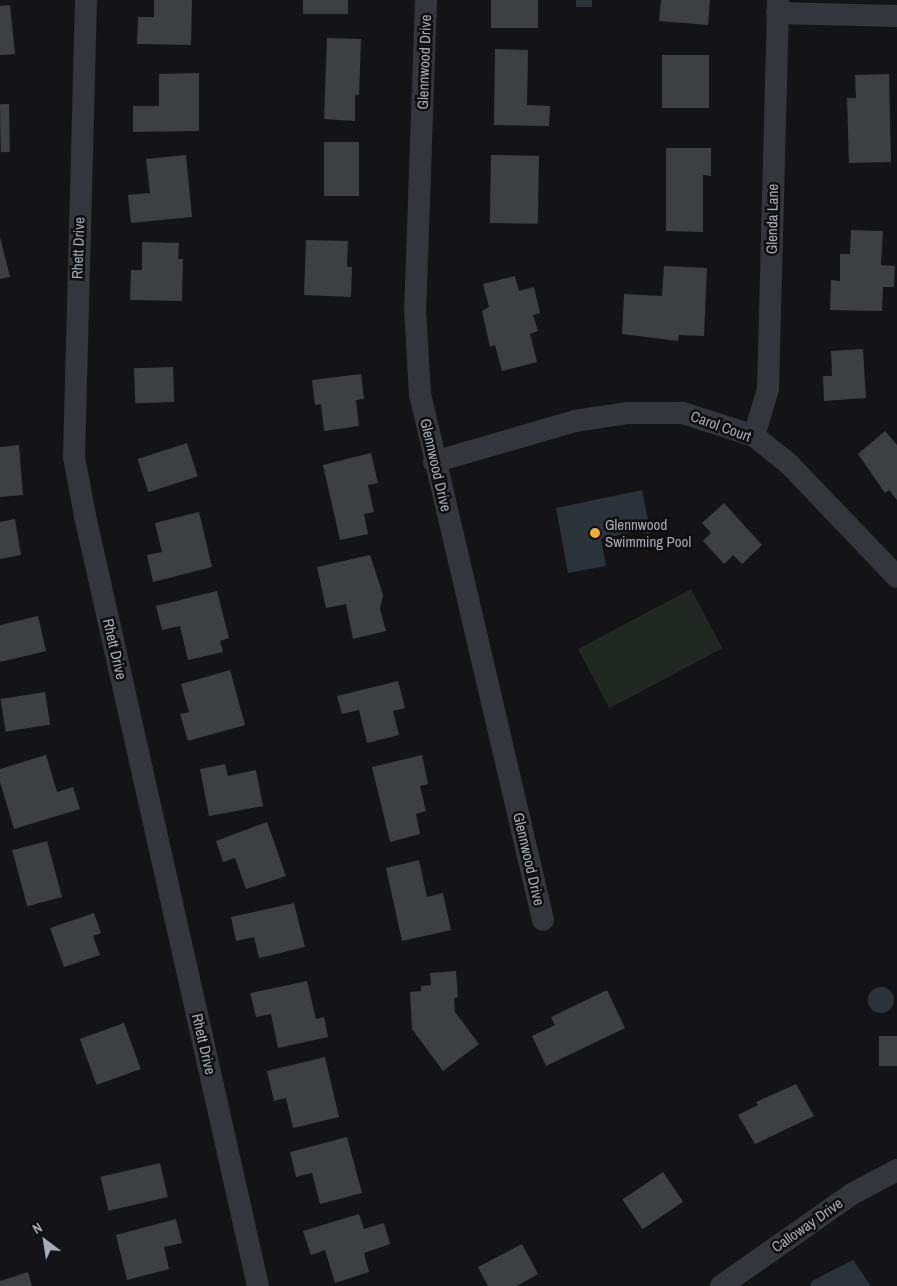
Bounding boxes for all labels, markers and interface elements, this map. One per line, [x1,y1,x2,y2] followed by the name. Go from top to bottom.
[413,14,435,110] street label: Glennwood Drive
[762,184,782,254] street label: Glenda Lane
[68,217,88,279] street label: Rhett Drive
[688,407,754,445] street label: Carol Court
[417,417,455,513] street label: Glennwood Drive
[605,515,691,550] place label: Glennwood Swimming Pool
[589,527,601,539] marker: Glennwood Swimming Pool
[99,617,131,681] street label: Rhett Drive
[510,811,548,907] street label: Glennwood Drive
[188,1012,220,1076] street label: Rhett Drive
[768,1194,846,1256] street label: Calloway Drive
[20,1216,70,1266] north arrow
[29,1218,45,1238] text: N

